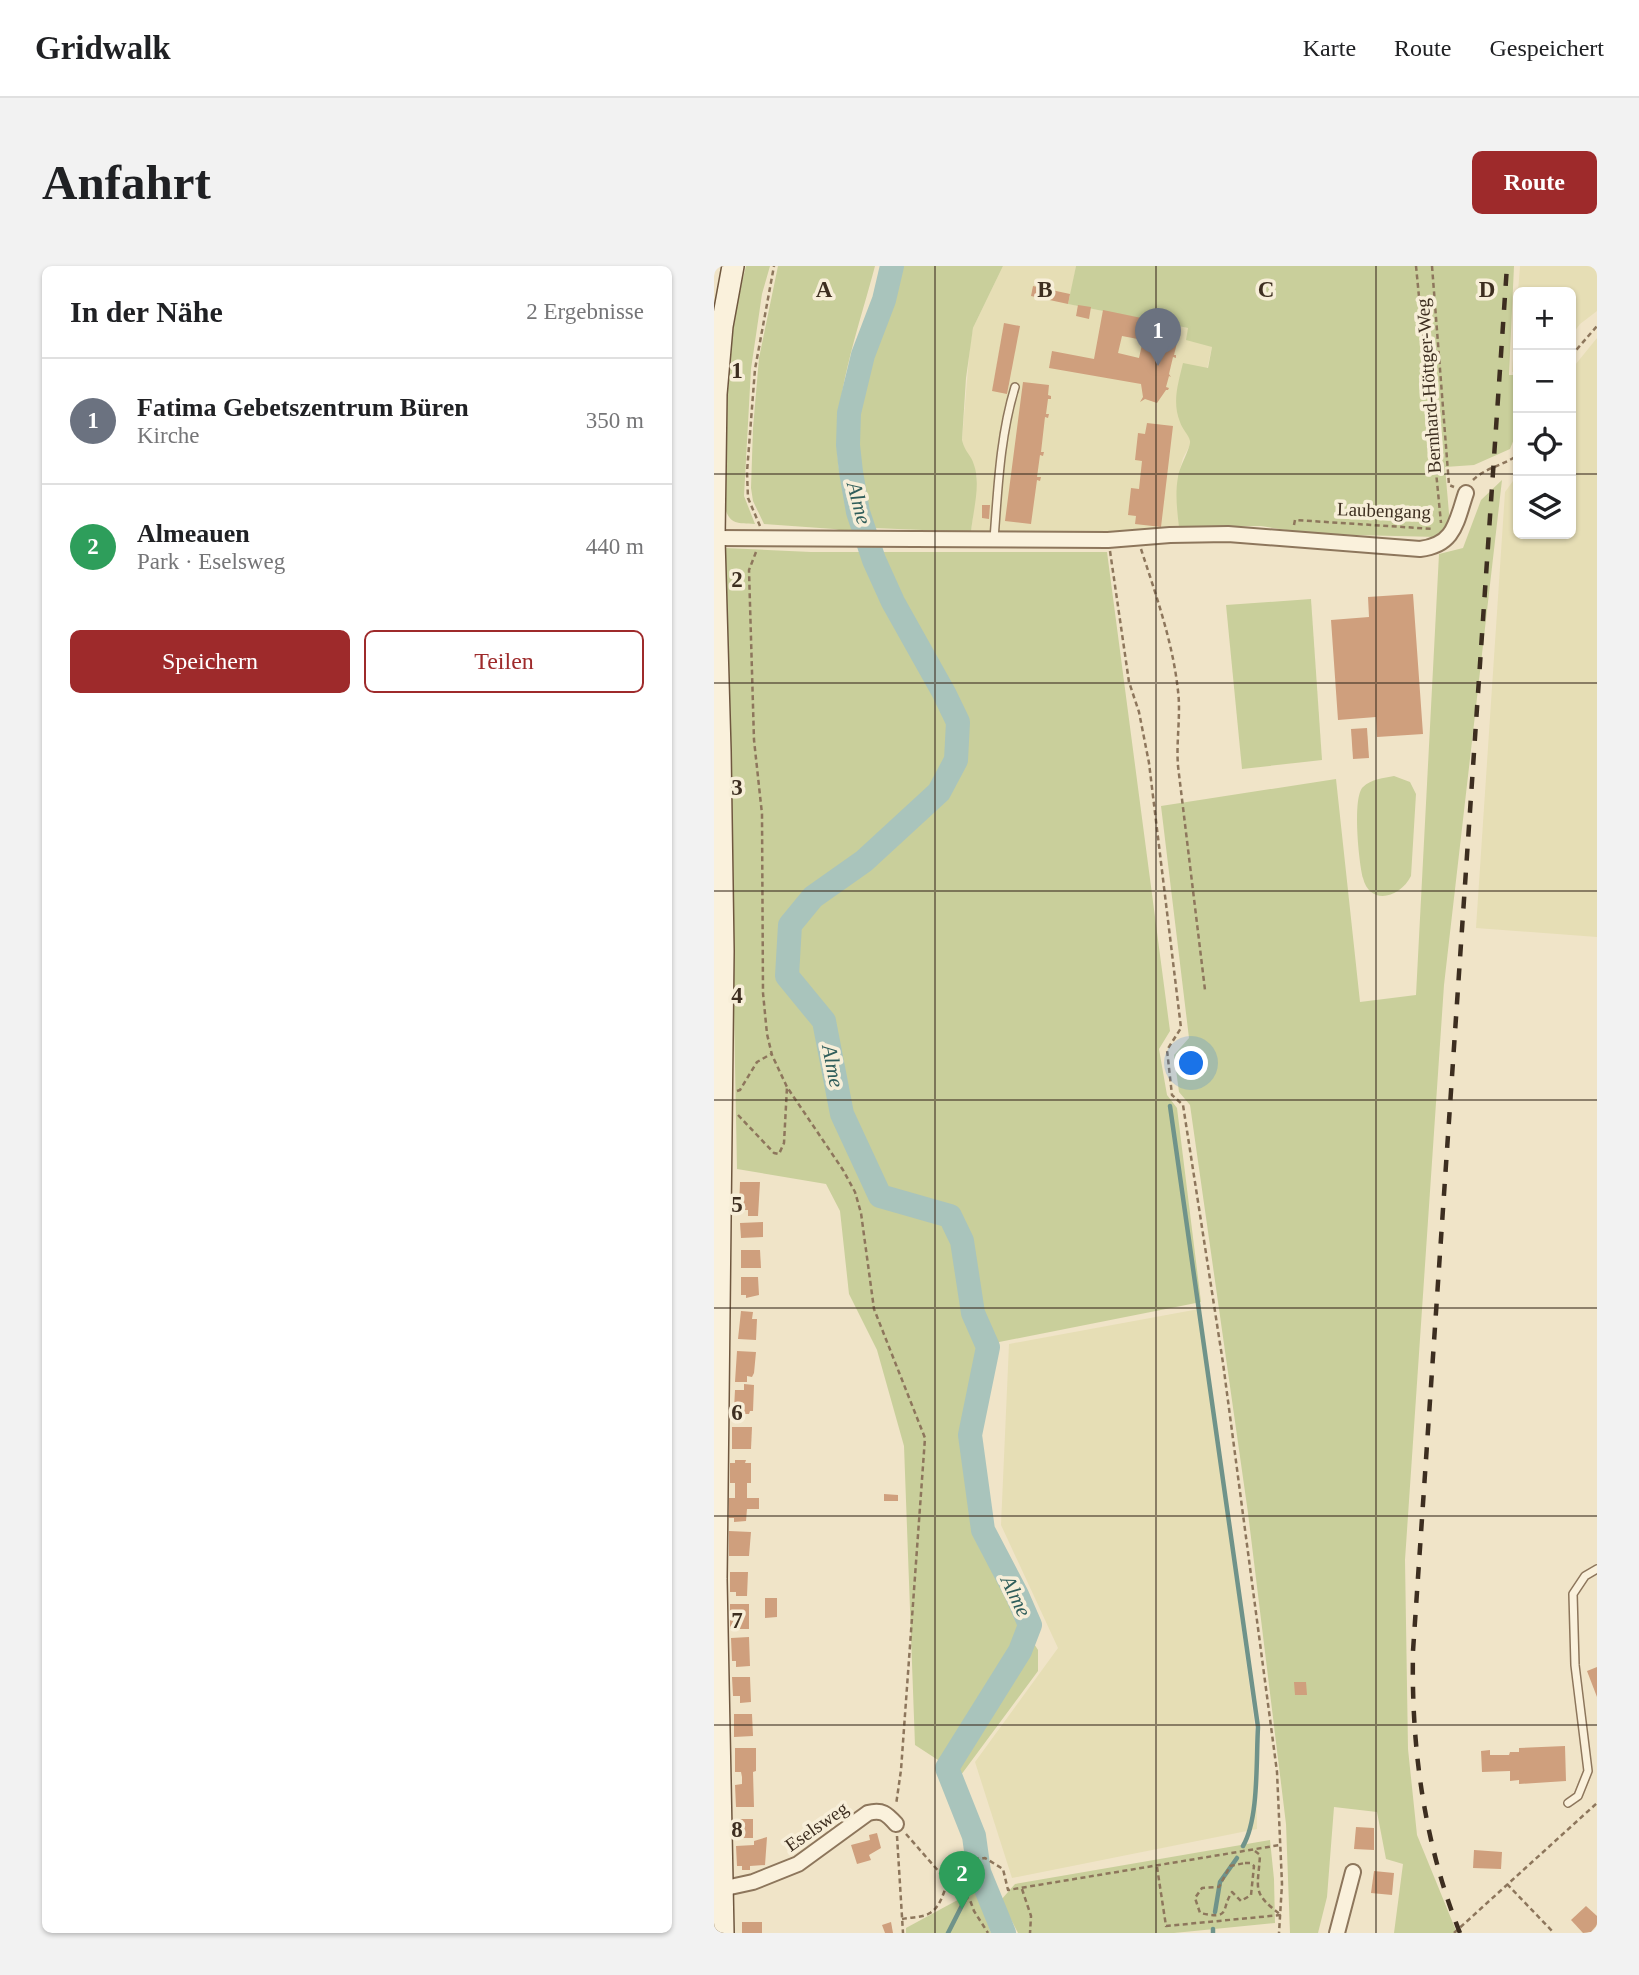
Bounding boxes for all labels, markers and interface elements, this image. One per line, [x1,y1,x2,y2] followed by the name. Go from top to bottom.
[35,30,171,66] text: Gridwalk
[1303,35,1356,61] text: Karte
[1394,35,1451,61] text: Route
[1489,35,1604,61] text: Gespeichert
[1472,151,1597,214] button: Route
[42,155,211,210] text: Anfahrt
[816,277,833,302] text: A
[1037,277,1053,302] text: B
[1258,277,1274,302] text: C
[1479,277,1495,302] text: D
[1513,287,1576,539] map controls
[1513,287,1576,350] button: +
[70,295,223,328] text: In der Nähe
[1412,297,1445,474] street label: Bernhard-Höttger-Weg
[526,299,644,324] text: 2 Ergebnisse
[1135,308,1181,366] pin: 1
[1513,350,1576,413] button: −
[731,358,743,383] text: 1
[137,393,469,422] text: Fatima Gebetszentrum Büren
[87,408,99,433] text: 1
[586,408,644,433] text: 350 m
[1513,413,1576,476] button: locate
[137,423,200,448] text: Kirche
[1513,476,1576,539] button: layers
[841,477,876,527] water label: Alme
[1337,498,1432,523] street label: Laubengang
[137,519,250,548] text: Almeauen
[87,534,99,559] text: 2
[586,534,644,559] text: 440 m
[137,549,285,574] text: Park · Eselsweg
[731,567,743,592] text: 2
[70,630,350,693] button: Speichern
[364,630,644,693] button: Teilen
[731,775,743,800] text: 3
[731,983,743,1008] text: 4
[817,1041,849,1089] water label: Alme
[1174,1046,1208,1080] your location
[731,1192,743,1217] text: 5
[731,1400,743,1425] text: 6
[995,1570,1036,1621] water label: Alme
[731,1608,743,1633] text: 7
[781,1797,852,1856] street label: Eselsweg
[731,1817,743,1842] text: 8
[939,1851,985,1909] pin: 2

